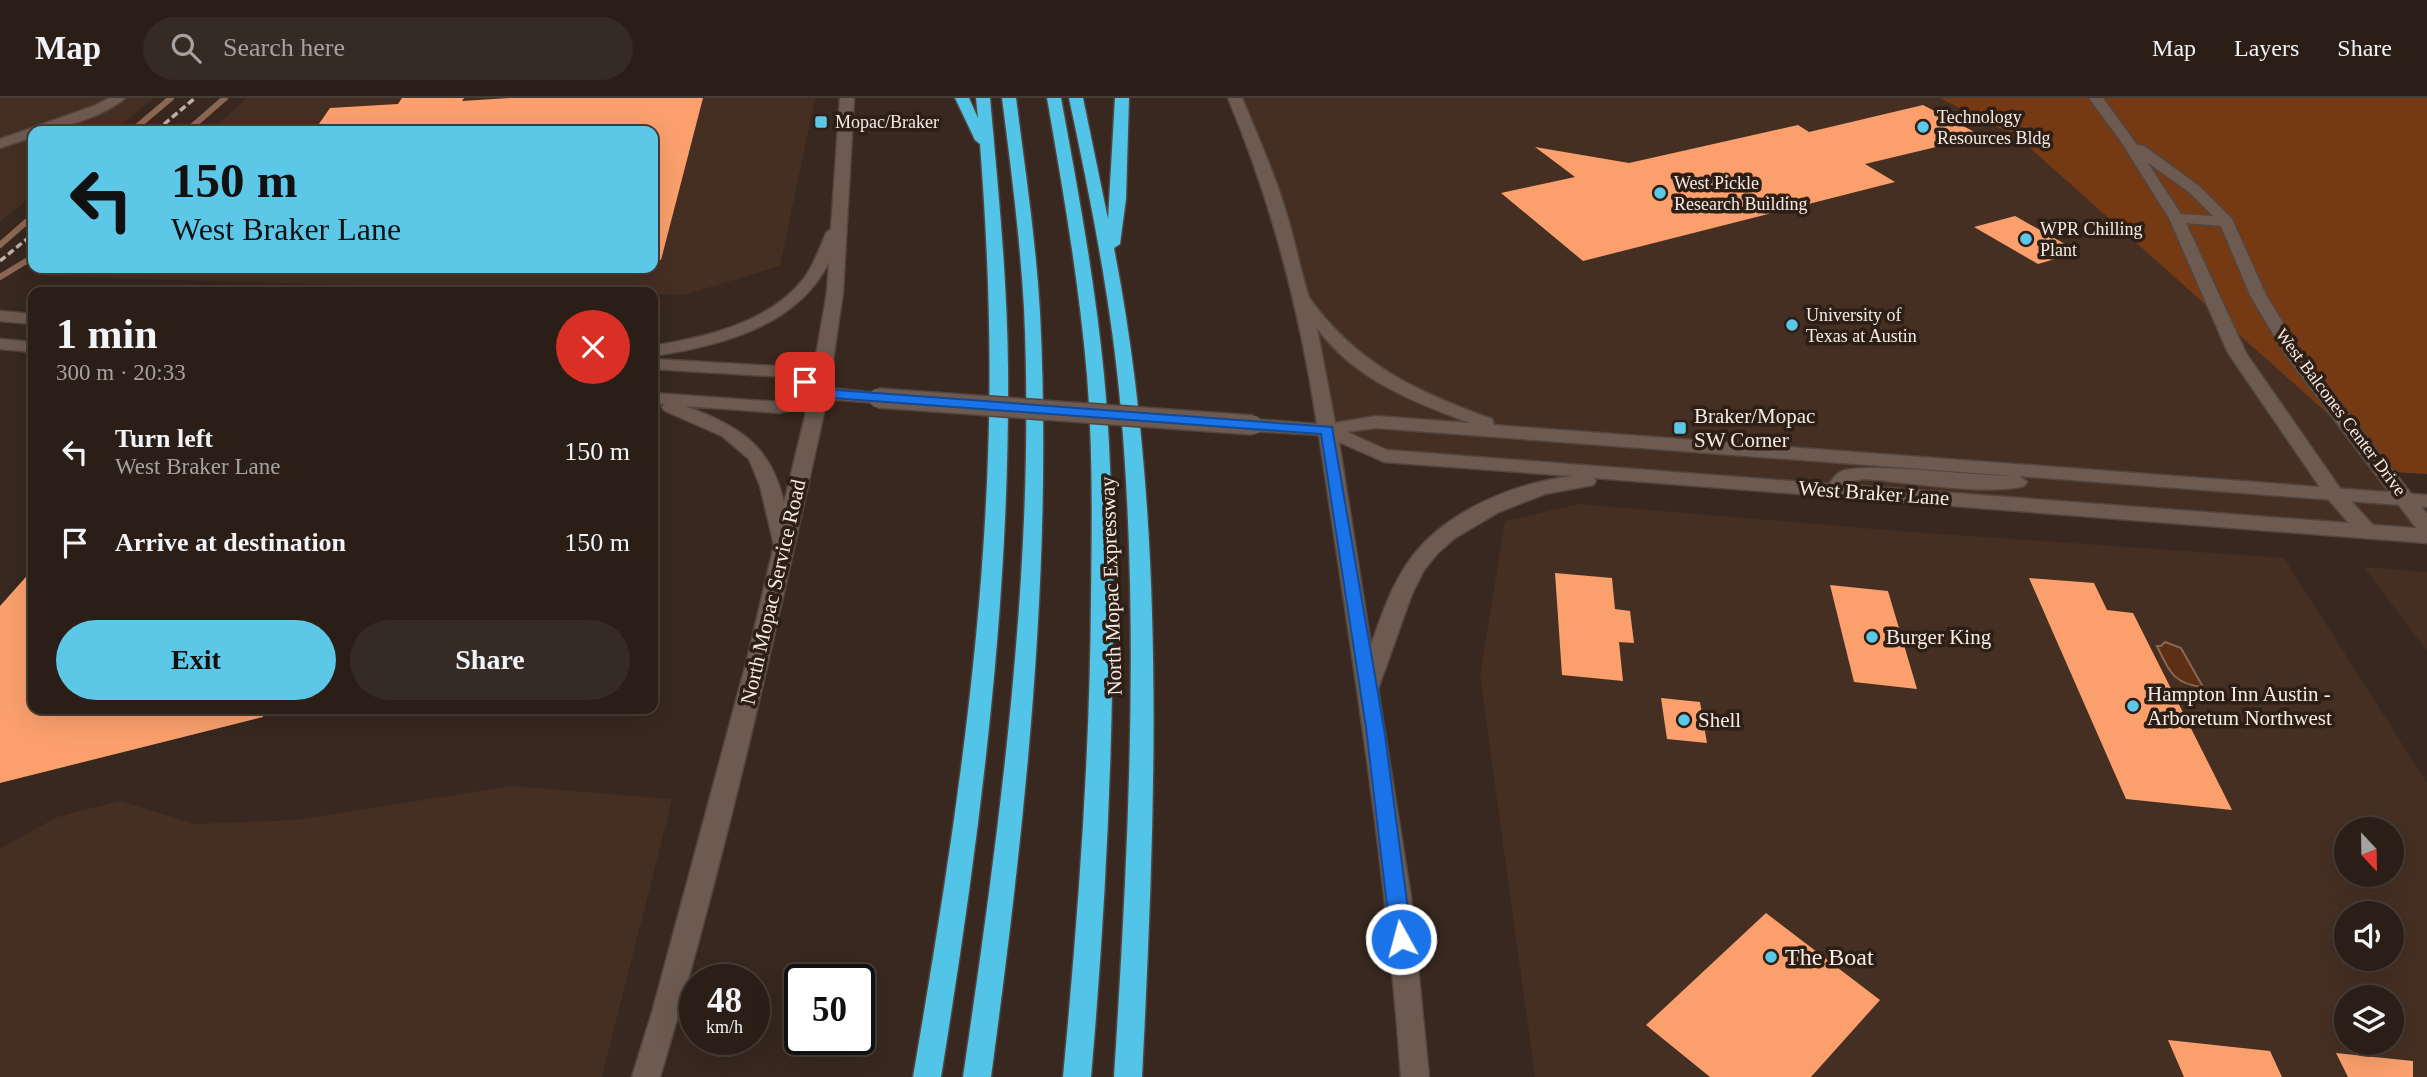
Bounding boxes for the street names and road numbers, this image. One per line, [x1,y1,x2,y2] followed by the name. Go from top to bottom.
[2272,325,2410,499] street label: West Balcones Center Drive
[1095,476,1127,696] street label: North Mopac Expressway
[1798,476,1950,510] street label: West Braker Lane
[735,477,811,707] street label: North Mopac Service Road

